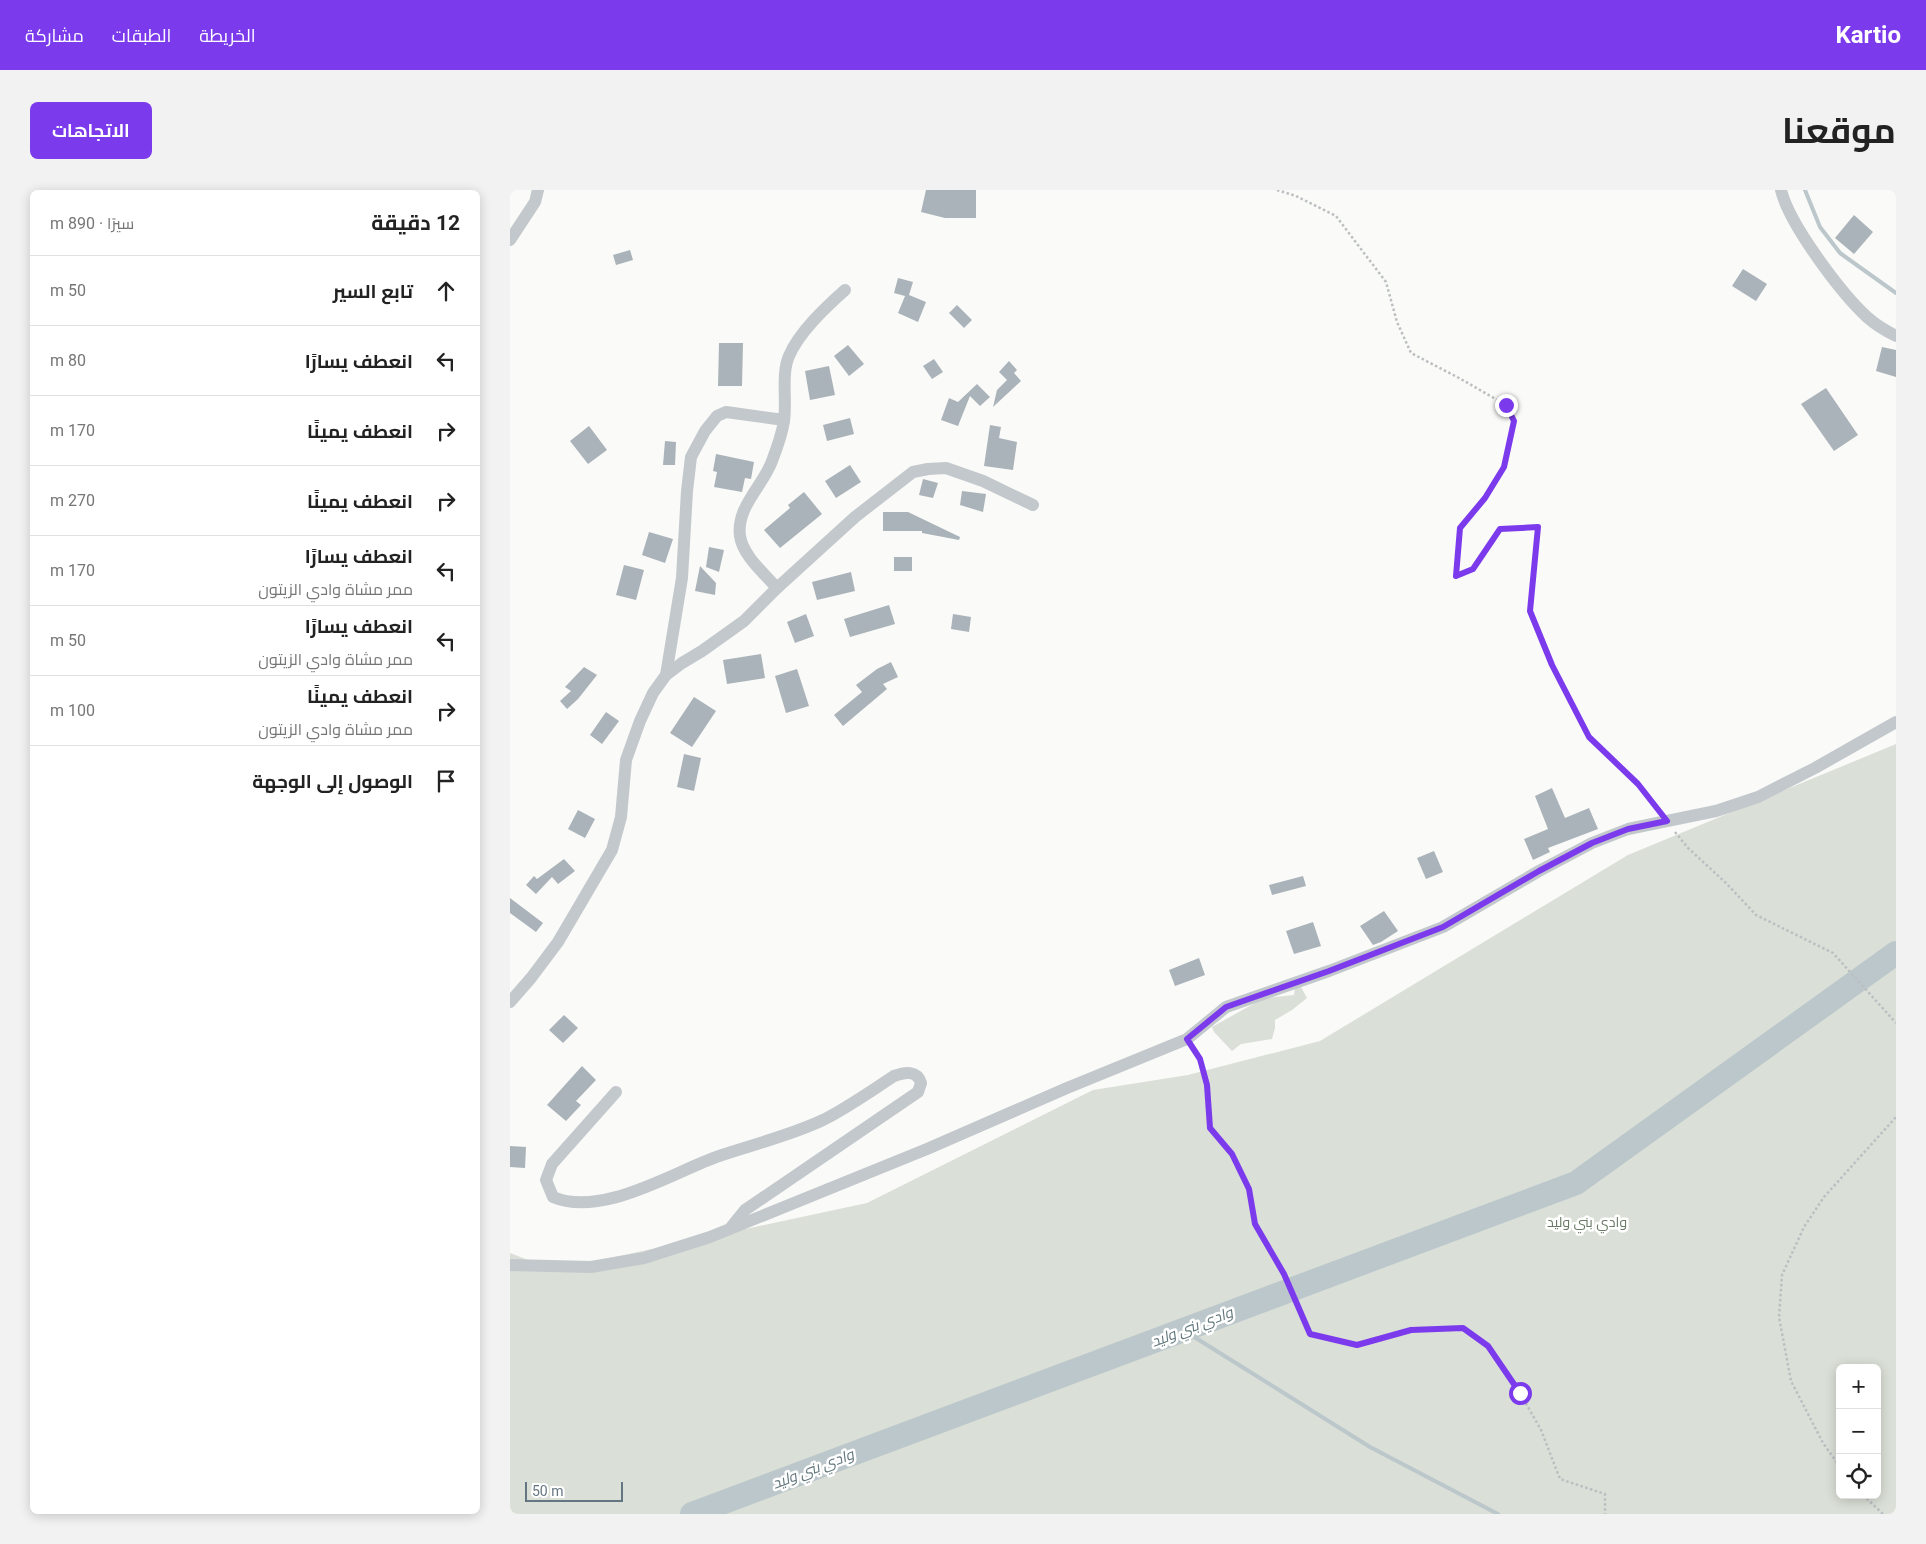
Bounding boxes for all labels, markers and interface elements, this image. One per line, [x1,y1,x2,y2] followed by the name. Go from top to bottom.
[1836,21,1901,49] text: Kartio
[25,25,84,46] text: مشاركة
[112,25,171,46] text: الطبقات
[199,25,256,46] text: الخريطة
[30,102,152,159] button: الاتجاهات
[1782,111,1896,152] text: موقعنا
[371,211,460,235] text: 12 دقيقة
[50,214,134,233] text: سيرًا · 890 m
[432,277,460,305] icon: ahead
[333,280,413,303] text: تابع السير
[50,281,86,300] text: 50 m
[432,347,460,375] icon: left
[305,350,413,373] text: انعطف يسارًا
[50,351,86,370] text: 80 m
[1495,394,1518,417] route end
[432,417,460,445] icon: right
[307,420,413,443] text: انعطف يمينًا
[50,421,95,440] text: 170 m
[432,487,460,515] icon: right
[307,490,413,513] text: انعطف يمينًا
[50,491,95,510] text: 270 m
[305,545,413,568] text: انعطف يسارًا
[432,557,460,585] icon: left
[50,561,95,580] text: 170 m
[258,580,413,599] text: ممر مشاة وادي الزيتون
[305,615,413,638] text: انعطف يسارًا
[432,627,460,655] icon: left
[50,631,86,650] text: 50 m
[258,650,413,669] text: ممر مشاة وادي الزيتون
[307,685,413,708] text: انعطف يمينًا
[432,697,460,725] icon: right
[50,701,95,720] text: 100 m
[258,720,413,739] text: ممر مشاة وادي الزيتون
[432,767,460,795] icon: arrive
[252,770,413,793] text: الوصول إلى الوجهة
[1547,1214,1627,1234] park label: وادي بني وليد
[1149,1303,1237,1354] water label: وادي بني وليد
[1836,1364,1881,1499] map controls
[1836,1364,1881,1409] button: +
[1509,1382,1532,1405] route start
[1836,1409,1881,1454] button: −
[770,1445,858,1496] water label: وادي بني وليد
[1836,1454,1881,1499] button: locate
[525,1479,622,1502] scale bar
[532,1483,564,1499] text: 50 m

